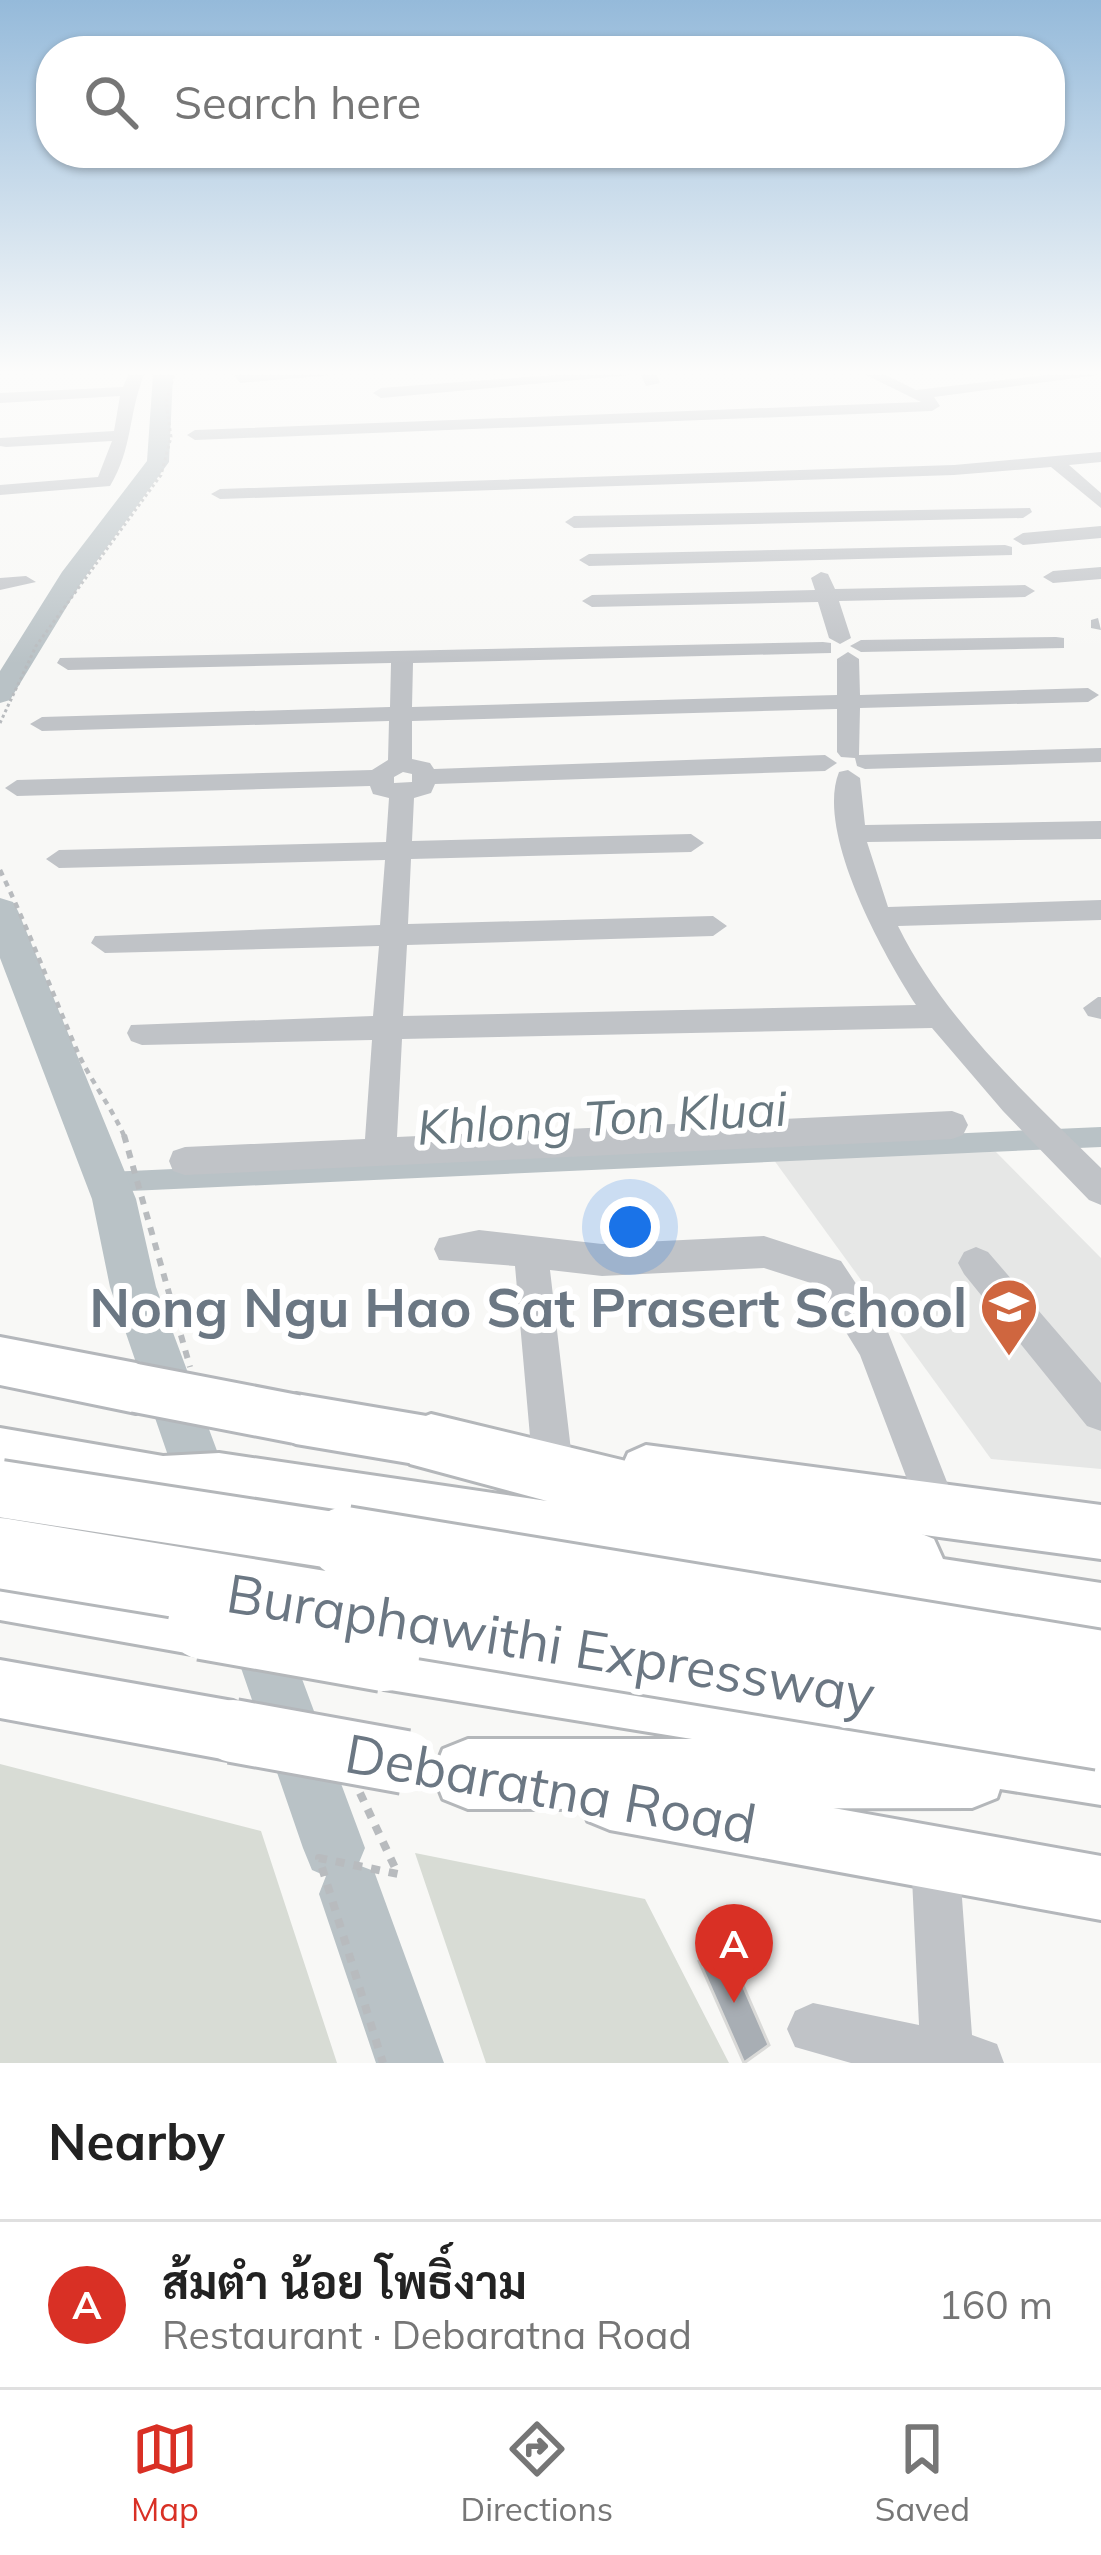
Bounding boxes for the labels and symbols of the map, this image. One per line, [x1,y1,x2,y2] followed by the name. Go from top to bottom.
[416,1077,789,1157] water label: Khlong Ton Kluai
[600,1197,660,1257] your location
[89,1273,967,1341] place label: Nong Ngu Hao Sat Prasert School
[978,1276,1040,1358] school or university icon: Nong Ngu Hao Sat Prasert School
[222,1558,880,1728] street label: Buraphawithi Expressway
[340,1718,762,1858] street label: Debaratna Road
[695,1904,773,2003] pin: A

